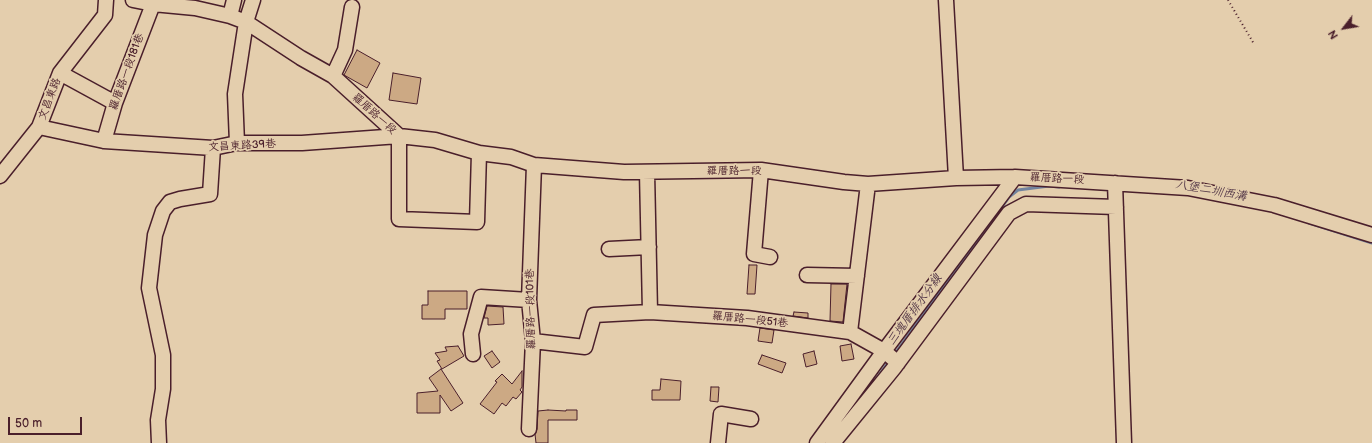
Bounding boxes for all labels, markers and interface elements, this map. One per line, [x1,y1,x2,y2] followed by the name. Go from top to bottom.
[1324,8,1364,48] north arrow
[1326,28,1341,41] text: N
[107,32,147,112] street label: 羅厝路一段181巷
[36,76,64,122] street label: 文昌東路
[349,91,399,137] street label: 羅厝路一段
[208,138,276,154] street label: 文昌東路39巷
[707,164,761,178] street label: 羅厝路一段
[1029,171,1085,187] street label: 羅厝路一段
[1174,178,1248,204] water label: 八堡二圳西溝
[524,268,538,350] street label: 羅厝路一段101巷
[884,272,946,348] water label: 三塊厝排水分線
[711,309,789,331] street label: 羅厝路一段51巷
[10,409,84,435] scale bar
[15,416,42,431] text: 50 m

